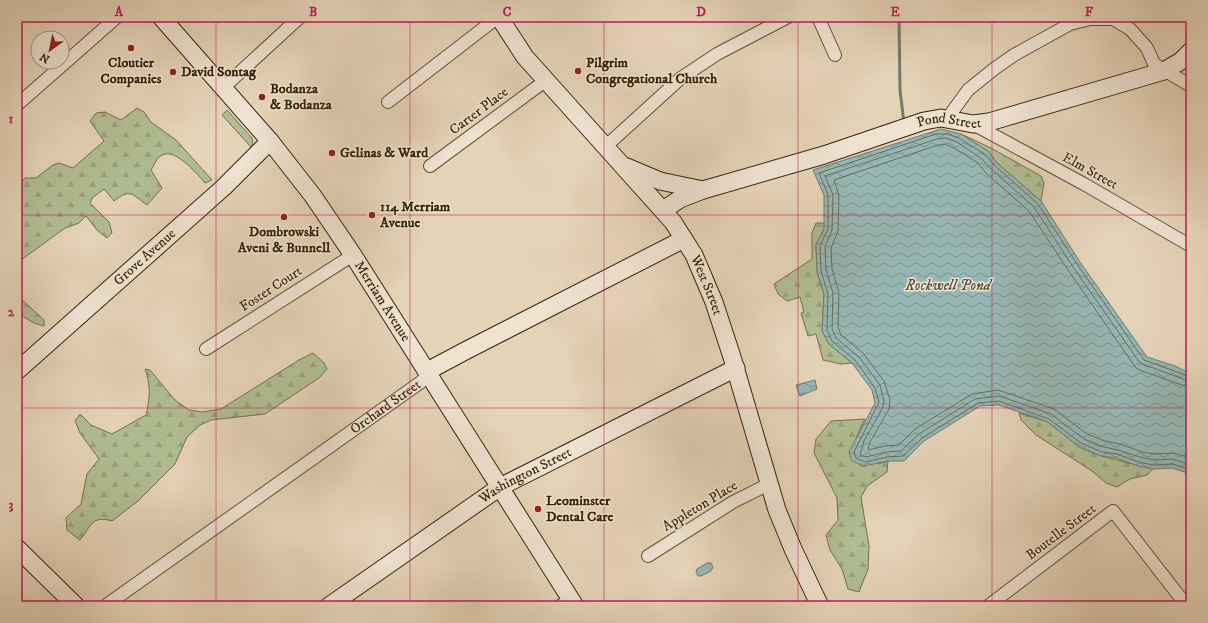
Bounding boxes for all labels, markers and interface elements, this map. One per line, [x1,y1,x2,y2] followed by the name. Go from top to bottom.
[114,4,124,20] text: A
[309,4,317,20] text: B
[503,4,512,20] text: C
[696,4,706,20] text: D
[890,4,900,20] text: E
[1085,4,1094,20] text: F
[30,30,70,70] north arrow
[126,43,136,53] marker: Cloutier Companies
[37,49,53,66] text: N
[100,54,162,88] place label: Cloutier Companies
[586,54,718,88] place label: Pilgrim Congregational Church
[181,63,257,81] place label: David Sontag
[573,66,583,76] marker: Pilgrim Congregational Church
[168,67,178,77] marker: David Sontag
[270,80,333,114] place label: Bodanza & Bodanza
[446,83,512,139] street label: Carter Place
[257,92,267,102] marker: Bodanza & Bodanza
[914,109,983,133] street label: Pond Street
[9,111,14,127] text: 1
[340,144,429,162] place label: Gelinas & Ward
[327,148,337,158] marker: Gelinas & Ward
[1059,148,1121,194] street label: Elm Street
[379,198,451,232] place label: 114 Merriam Avenue
[367,210,377,220] marker: 114 Merriam Avenue
[279,212,289,222] marker: Dombrowski Aveni & Bunnell
[237,223,331,257] place label: Dombrowski Aveni & Bunnell
[110,225,180,290] street label: Grove Avenue
[686,251,727,318] street label: West Street
[350,257,415,345] street label: Merriam Avenue
[236,262,306,316] street label: Foster Court
[904,276,994,295] water label: Rockwell Pond
[8,304,15,320] text: 2
[347,376,425,438] street label: Orchard Street
[475,443,575,508] street label: Washington Street
[659,476,741,535] street label: Appleton Place
[546,492,614,526] place label: Leominster Dental Care
[9,497,14,513] text: 3
[1022,500,1100,564] street label: Boutelle Street
[533,504,543,514] marker: Leominster Dental Care

